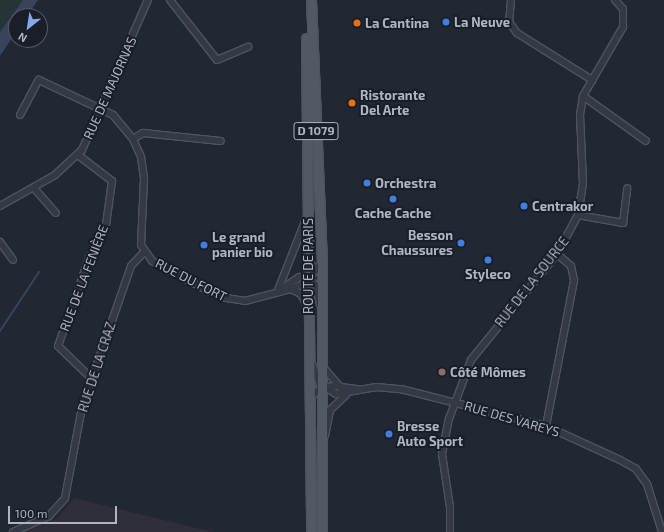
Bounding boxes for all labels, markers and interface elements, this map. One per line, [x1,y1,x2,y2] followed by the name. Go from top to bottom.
[8,8,48,48] north arrow
[454,14,510,30] place label: La Neuve
[365,15,429,31] place label: La Cantina
[441,17,451,27] marker: La Neuve
[352,18,362,28] marker: La Cantina
[16,30,29,46] text: N
[80,34,140,142] street label: RUE DE MAJORNAS
[360,88,425,119] place label: Ristorante Del Arte
[347,98,357,108] marker: Ristorante Del Arte
[293,121,339,141] road number: D 1079
[375,175,436,191] place label: Orchestra
[362,178,372,188] marker: Orchestra
[388,194,398,204] marker: Cache Cache
[532,198,593,214] place label: Centrakor
[519,201,529,211] marker: Centrakor
[355,205,431,221] place label: Cache Cache
[300,218,316,314] street label: ROUTE DE PARIS
[57,223,111,333] street label: RUE DE LA FENIÈRE
[381,228,453,259] place label: Besson Chaussures
[212,230,273,261] place label: Le grand panier bio
[492,234,572,330] street label: RUE DE LA SOURCE
[456,238,466,248] marker: Besson Chaussures
[199,240,209,250] marker: Le grand panier bio
[153,255,229,305] street label: RUE DU FORT
[483,255,493,265] marker: Styleco
[465,266,511,282] place label: Styleco
[75,320,119,414] street label: RUE DE LA CRAZ
[450,364,526,380] place label: Côté Mômes
[437,367,447,377] marker: Côté Mômes
[463,398,561,440] street label: RUE DES VAREYS
[397,419,463,450] place label: Bresse Auto Sport
[384,429,394,439] marker: Bresse Auto Sport
[10,498,119,524] scale bar
[15,506,47,520] text: 100 m

